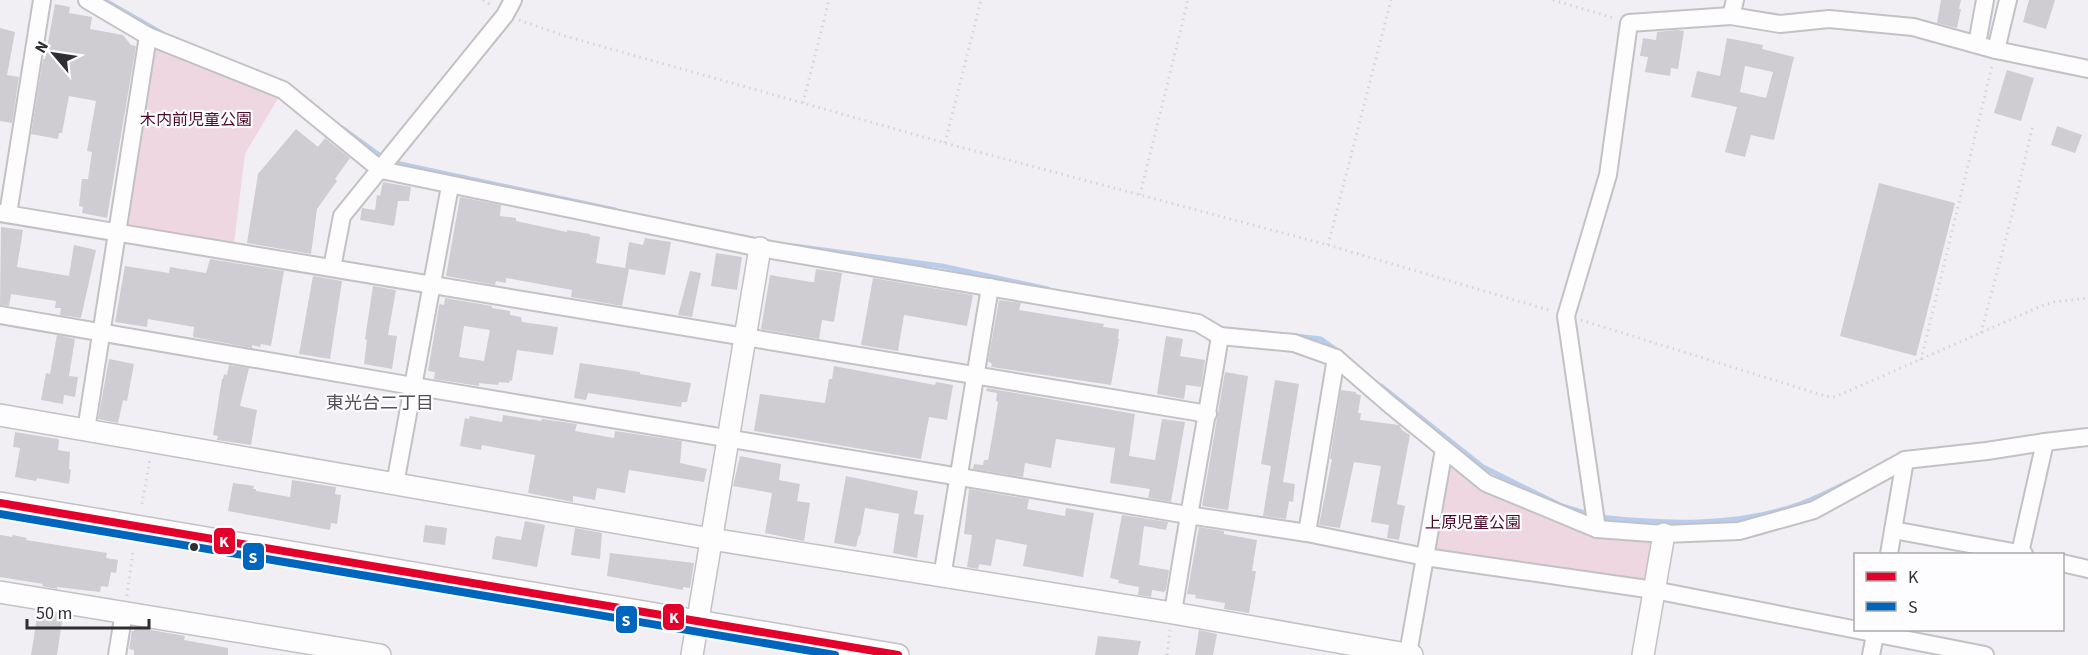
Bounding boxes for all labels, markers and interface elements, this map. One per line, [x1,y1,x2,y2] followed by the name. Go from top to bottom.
[24,24,84,84] north arrow
[30,37,54,57] text: N
[140,109,252,131] park label: 木内前児童公園
[326,391,434,416] district label: 東光台二丁目
[1425,512,1521,534] park label: 上原児童公園
[213,527,236,555] line badge: K
[219,531,229,553] text: K
[188,541,200,553] unlabelled marker
[242,542,265,571] line badge: S
[249,547,258,569] text: S
[1854,553,2064,631] legend
[1908,565,1919,590] text: K
[27,592,148,630] scale bar
[1908,595,1918,620] text: S
[36,601,72,626] text: 50 m
[662,603,685,631] line badge: K
[615,605,638,634] line badge: S
[669,607,679,629] text: K
[622,610,631,632] text: S

